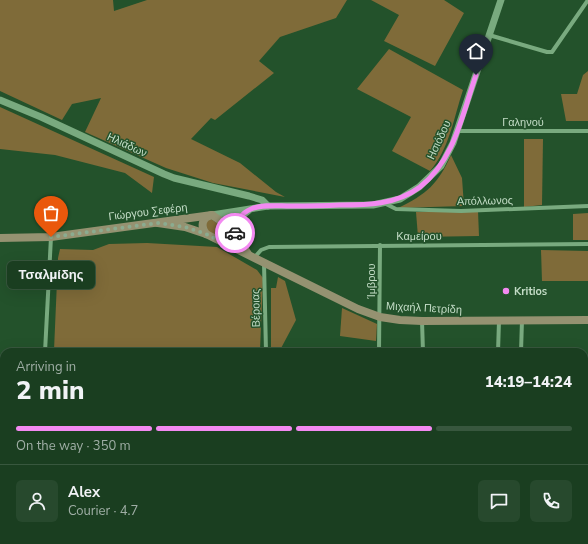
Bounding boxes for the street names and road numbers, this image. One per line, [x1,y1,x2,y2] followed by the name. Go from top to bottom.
[502,115,544,130] street label: Γαληνού
[423,118,455,162] street label: Ησιόδου
[105,129,150,161] street label: Ηλιάδων
[457,193,513,209] street label: Απόλλωνος
[108,200,188,224] street label: Γιώργου Σεφέρη
[396,229,442,244] street label: Καμείρου
[364,263,379,300] street label: Ίμβρου
[248,289,264,327] street label: Βέροιας
[386,299,462,317] street label: Μιχαήλ Πετρίδη

